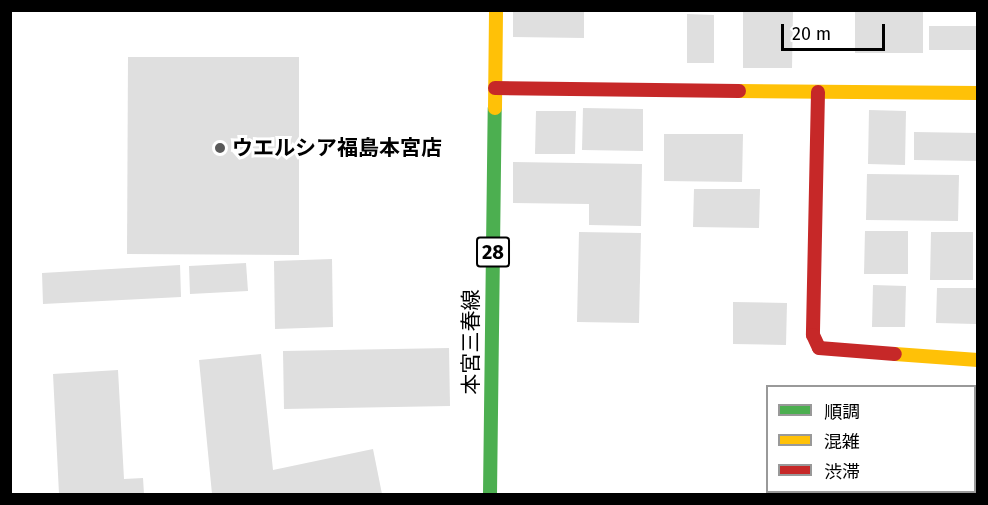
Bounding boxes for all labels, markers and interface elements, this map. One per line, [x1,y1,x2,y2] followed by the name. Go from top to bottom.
[784,12,888,50] scale bar
[792,23,831,45] text: 20 m
[232,135,442,161] place label: ウエルシア福島本宮店
[213,141,227,155] marker: ウエルシア福島本宮店
[475,235,511,269] road number: 28
[458,290,484,394] street label: 本宮三春線
[766,385,976,493] legend
[824,401,860,423] text: 順調
[824,431,860,453] text: 混雑
[824,461,860,483] text: 渋滞

